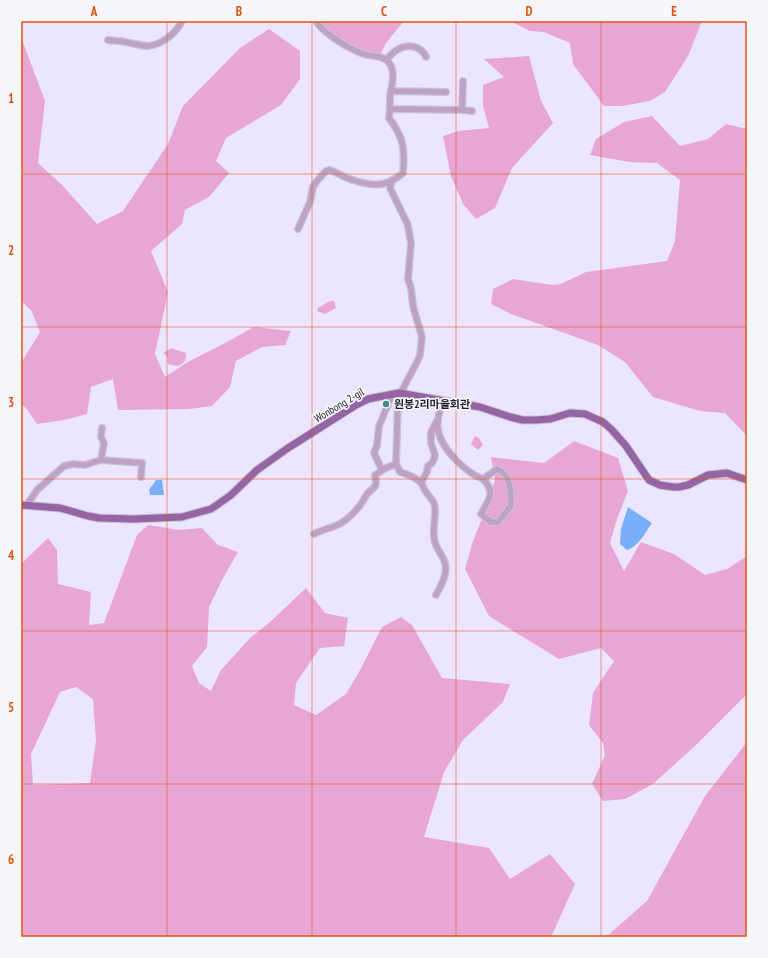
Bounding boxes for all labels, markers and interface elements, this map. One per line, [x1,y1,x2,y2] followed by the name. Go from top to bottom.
[90,3,98,20] text: A
[236,3,242,20] text: B
[381,3,387,20] text: C
[526,3,533,20] text: D
[671,3,677,20] text: E
[8,90,14,107] text: 1
[8,242,14,259] text: 2
[311,384,367,425] street label: Wonbong 2-gil
[8,394,14,411] text: 3
[394,397,470,411] place label: 원봉2리마을회관
[381,399,391,409] marker: 원봉2리마을회관
[8,547,15,564] text: 4
[8,699,14,716] text: 5
[8,851,14,868] text: 6

